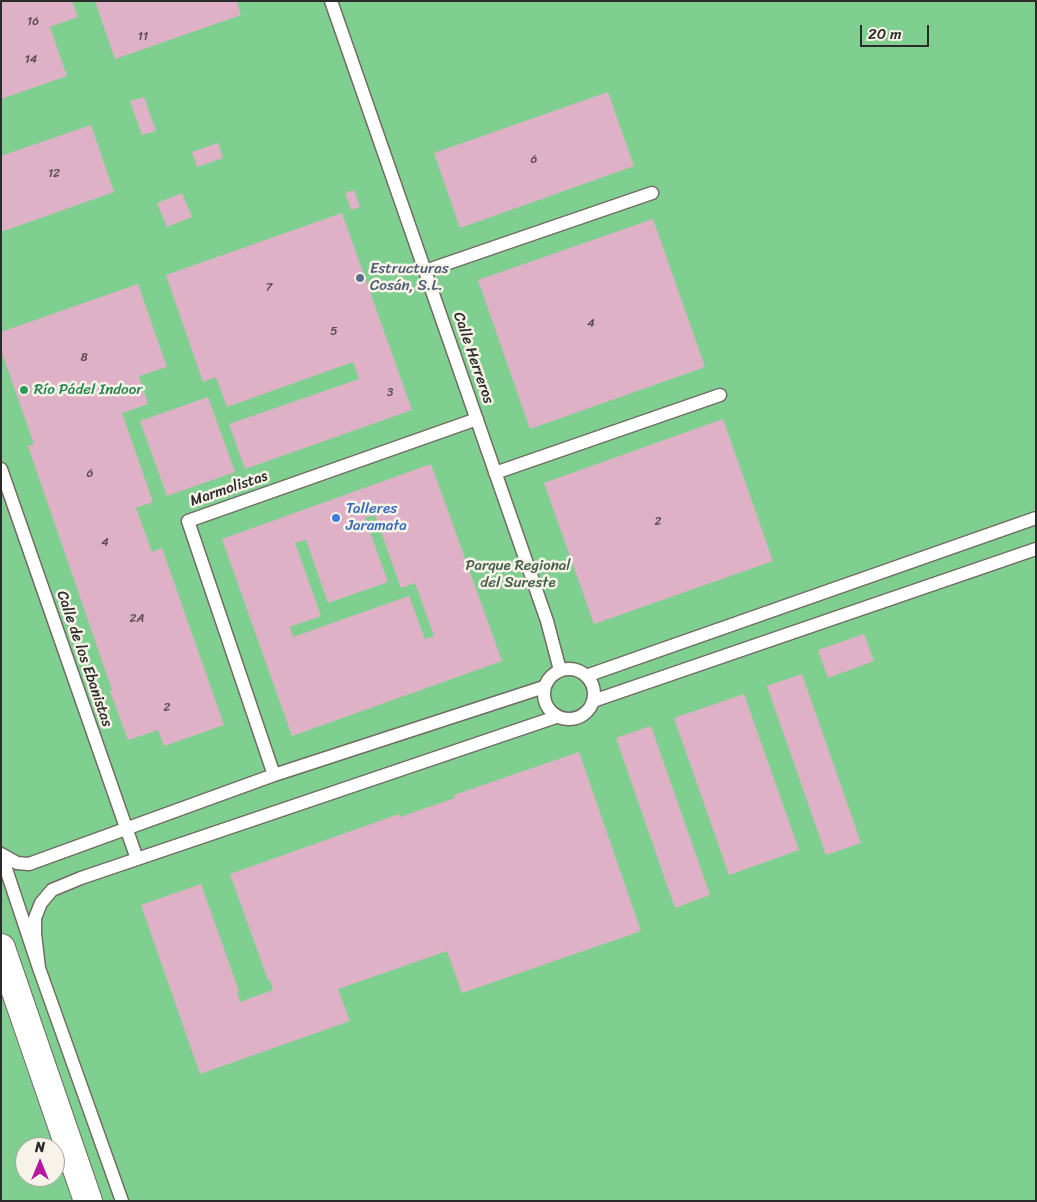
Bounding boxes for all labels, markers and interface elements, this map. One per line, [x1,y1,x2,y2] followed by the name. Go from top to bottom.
[27,15,39,29] house number: 16
[862,15,931,47] scale bar
[868,21,902,47] text: 20 m
[138,30,148,44] house number: 11
[25,53,37,67] house number: 14
[531,153,537,167] house number: 6
[48,167,60,181] house number: 12
[370,260,449,295] place label: Estructuras Cosán, S.L.
[354,272,366,284] marker: Estructuras Cosán, S.L.
[266,281,272,295] house number: 7
[449,310,497,406] street label: Calle Herreros
[587,317,595,331] house number: 4
[330,325,338,339] house number: 5
[80,351,88,365] house number: 8
[34,381,143,399] place label: Río Pádel Indoor
[18,384,30,396] marker: Río Pádel Indoor
[387,386,393,400] house number: 3
[87,467,93,481] house number: 6
[188,467,270,511] street label: Marmolistas
[346,500,407,535] place label: Talleres Jaramata
[330,512,342,524] marker: Talleres Jaramata
[655,515,661,529] house number: 2
[101,536,109,550] house number: 4
[465,557,571,592] park label: Parque Regional del Sureste
[52,589,116,729] street label: Calle de los Ebanistas
[130,612,144,626] house number: 2A
[164,701,170,715] house number: 2
[35,1135,45,1160] text: N
[15,1137,65,1187] north arrow

